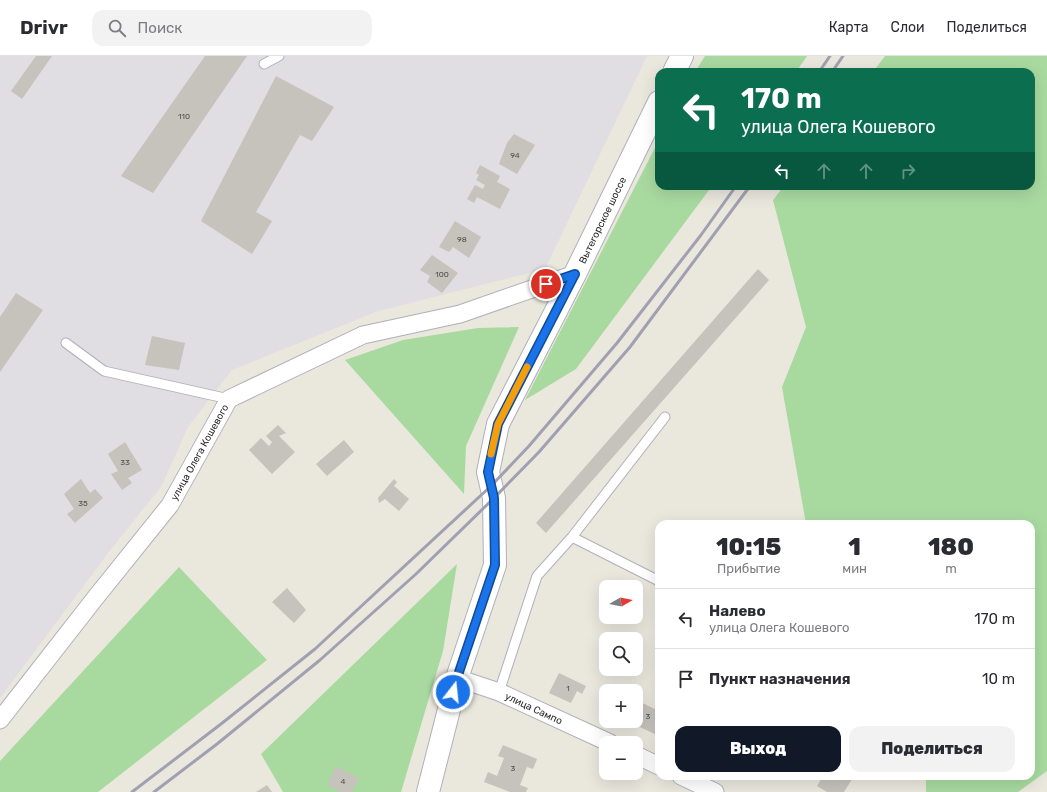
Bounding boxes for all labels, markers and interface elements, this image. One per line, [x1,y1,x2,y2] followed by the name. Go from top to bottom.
[92,10,372,46] search box
[20,16,68,39] text: Drivr
[106,17,128,39] icon: search
[138,19,182,37] text: Поиск
[829,19,869,36] text: Карта
[891,19,925,36] text: Слои
[947,19,1027,36] text: Поделиться
[741,82,822,115] text: 170 m
[675,84,727,136] icon: left
[178,112,190,121] house number: 110
[741,116,936,138] text: улица Олега Кошевого
[510,151,520,160] house number: 94
[771,160,793,182] icon: left
[813,160,835,182] icon: ahead
[855,160,877,182] icon: ahead
[897,160,919,182] icon: right
[577,175,629,266] street label: Вытегорское шоссе
[457,235,467,244] house number: 98
[529,267,563,301] pin
[435,270,449,279] house number: 100
[535,273,557,295] icon: arrive
[168,402,231,503] street label: улица Олега Кошевого
[120,458,130,467] house number: 33
[78,499,88,508] house number: 35
[716,533,781,561] text: 10:15
[848,533,861,561] text: 1
[928,533,974,561] text: 180
[717,561,780,576] text: Прибытие
[842,561,867,576] text: мин
[945,561,957,576] text: m
[599,580,643,624] north arrow
[599,580,643,780] map controls
[709,602,766,620] text: Налево
[675,608,697,630] icon: left
[974,610,1015,628] text: 170 m
[709,620,850,635] text: улица Олега Кошевого
[599,632,643,676] button: search
[675,668,697,690] icon: arrive
[709,670,851,688] text: Пункт назначения
[982,670,1015,688] text: 10 m
[432,671,474,713] position arrow
[566,684,570,693] house number: 1
[599,684,643,728] button: +
[503,690,564,728] street label: улица Сампо
[646,712,651,721] house number: 3
[675,726,841,772] button: Выход
[849,726,1015,772] button: Поделиться
[599,736,643,780] button: −
[511,764,516,773] house number: 3
[341,777,346,786] house number: 4

